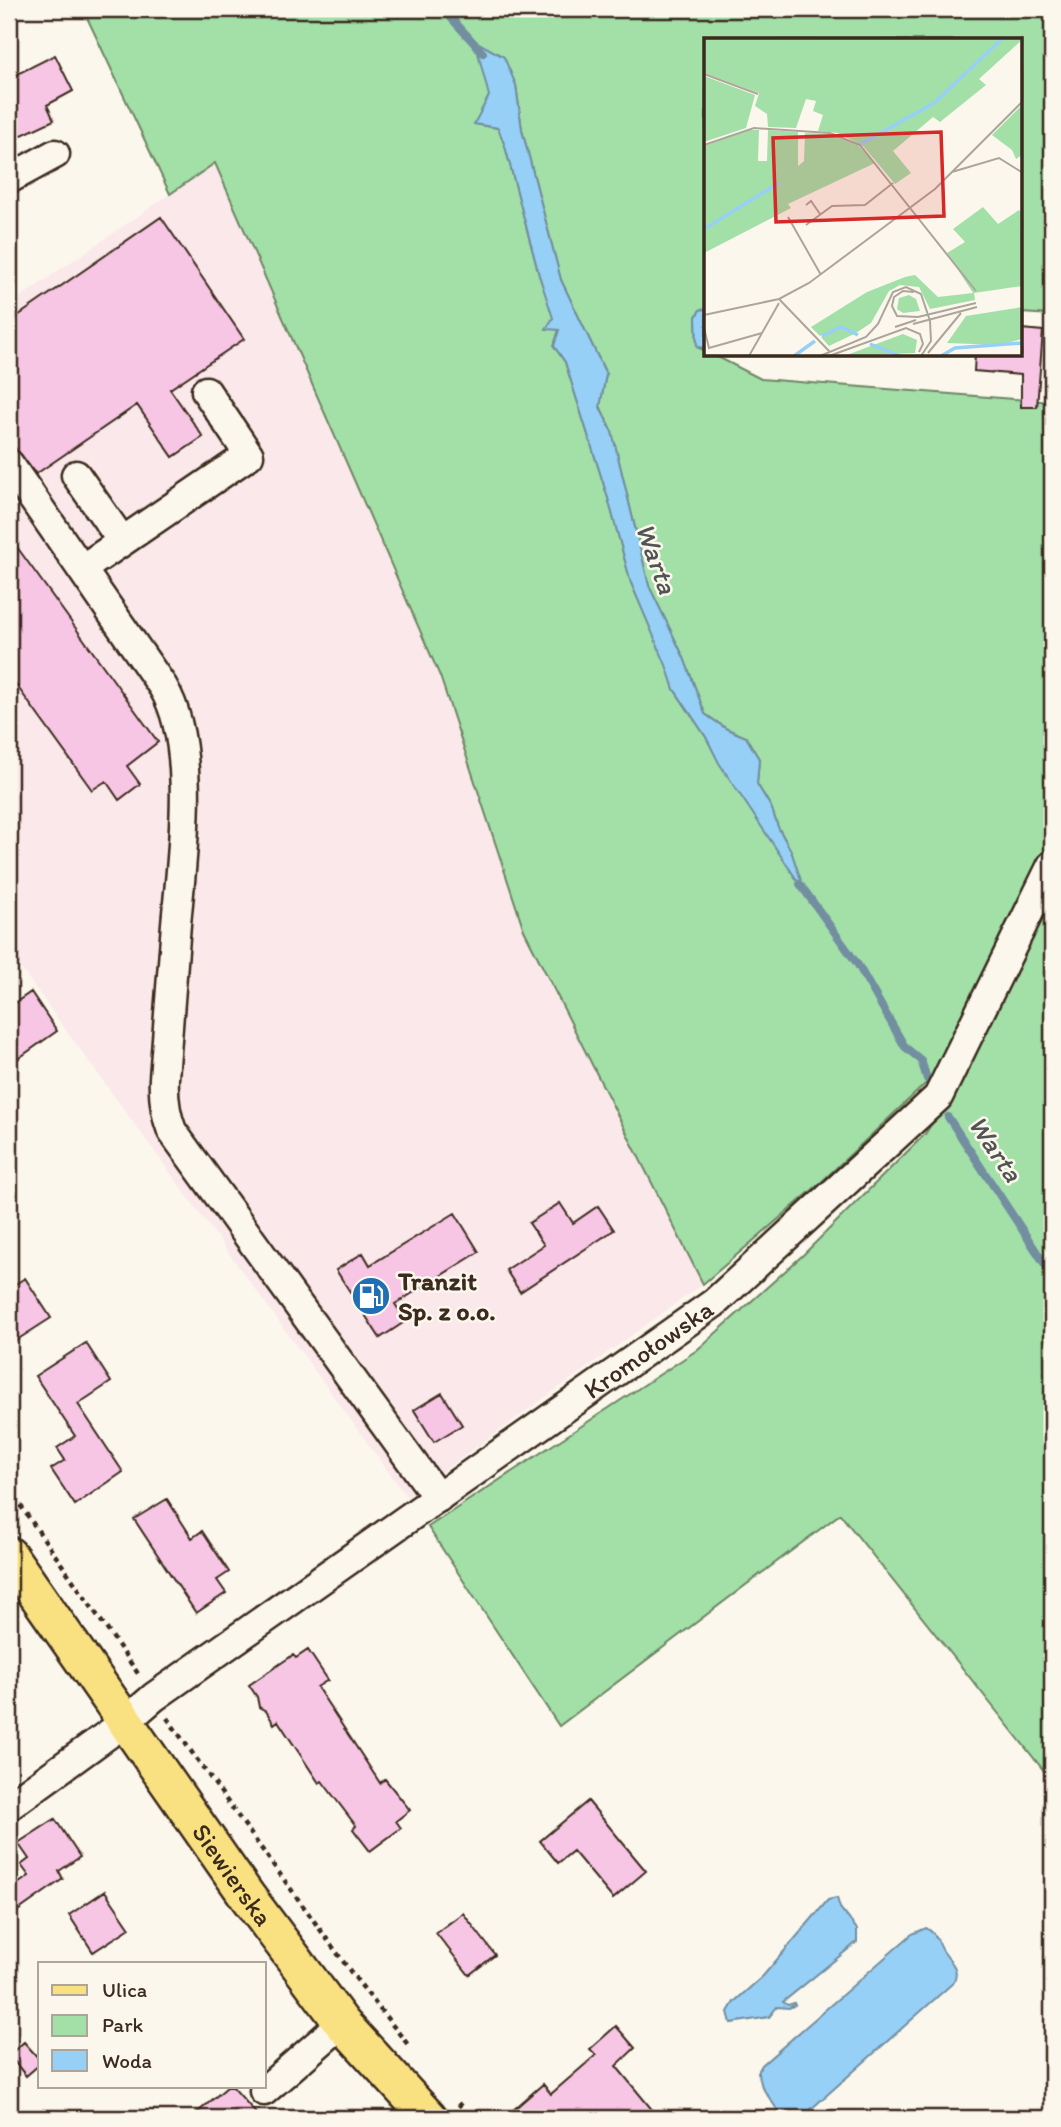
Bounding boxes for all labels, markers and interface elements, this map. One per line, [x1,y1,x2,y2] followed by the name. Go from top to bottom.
[704,38,1023,357] inset map
[629,518,686,599] water label: Warta
[962,1108,1031,1189] water label: Warta
[397,1265,496,1327] place label: Tranzit Sp. z o.o.
[350,1275,392,1317] fuel station icon: Tranzit Sp. z o.o.
[577,1292,720,1406] street label: Kromołowska
[185,1817,280,1932] street label: Siewierska
[38,1962,266,2088] legend
[102,1977,147,2002] text: Ulica
[102,2012,144,2037] text: Park
[102,2048,152,2073] text: Woda

